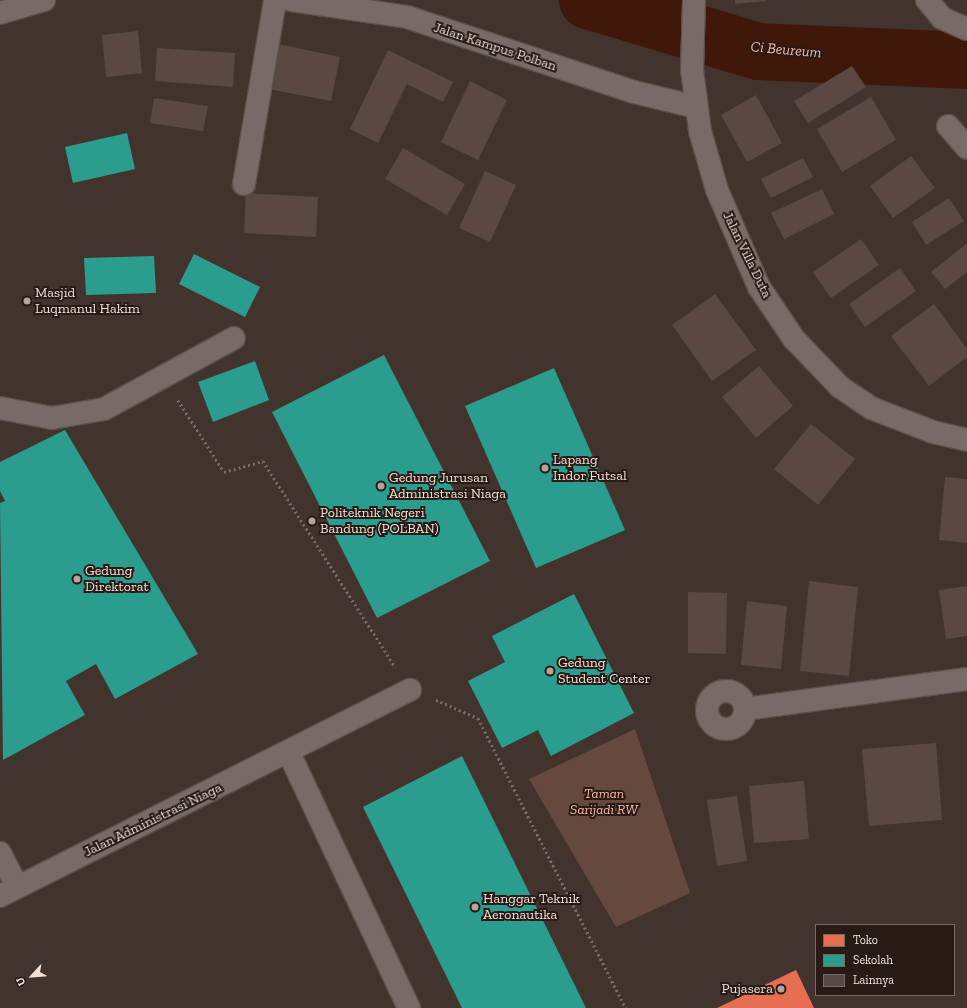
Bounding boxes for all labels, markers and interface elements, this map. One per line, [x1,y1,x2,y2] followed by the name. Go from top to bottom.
[432,19,558,75] street label: Jalan Kampus Polban
[750,38,822,62] water label: Ci Beureum
[719,209,775,301] street label: Jalan Villa Duta
[35,285,140,318] place label: Masjid Luqmanul Hakim
[22,296,32,306] marker: Masjid Luqmanul Hakim
[553,452,627,484] place label: Lapang Indor Futsal
[540,463,550,473] marker: Lapang Indor Futsal
[389,470,506,502] place label: Gedung Jurusan Administrasi Niaga
[376,481,386,491] marker: Gedung Jurusan Administrasi Niaga
[320,505,439,538] place label: Politeknik Negeri Bandung (POLBAN)
[307,516,317,526] marker: Politeknik Negeri Bandung (POLBAN)
[85,563,149,596] place label: Gedung Direktorat
[72,574,82,584] marker: Gedung Direktorat
[558,655,650,688] place label: Gedung Student Center
[545,666,555,676] marker: Gedung Student Center
[81,779,225,861] street label: Jalan Administrasi Niaga
[570,786,638,818] park label: Taman Sarijadi RW
[483,891,580,924] place label: Hanggar Teknik Aeronautika
[470,902,480,912] marker: Hanggar Teknik Aeronautika
[815,924,955,996] legend
[853,933,878,947] text: Toko
[853,953,893,967] text: Sekolah
[12,956,52,996] north arrow
[853,973,894,987] text: Lainnya
[13,975,28,988] text: U
[721,981,773,997] place label: Pujasera
[776,984,786,994] marker: Pujasera

